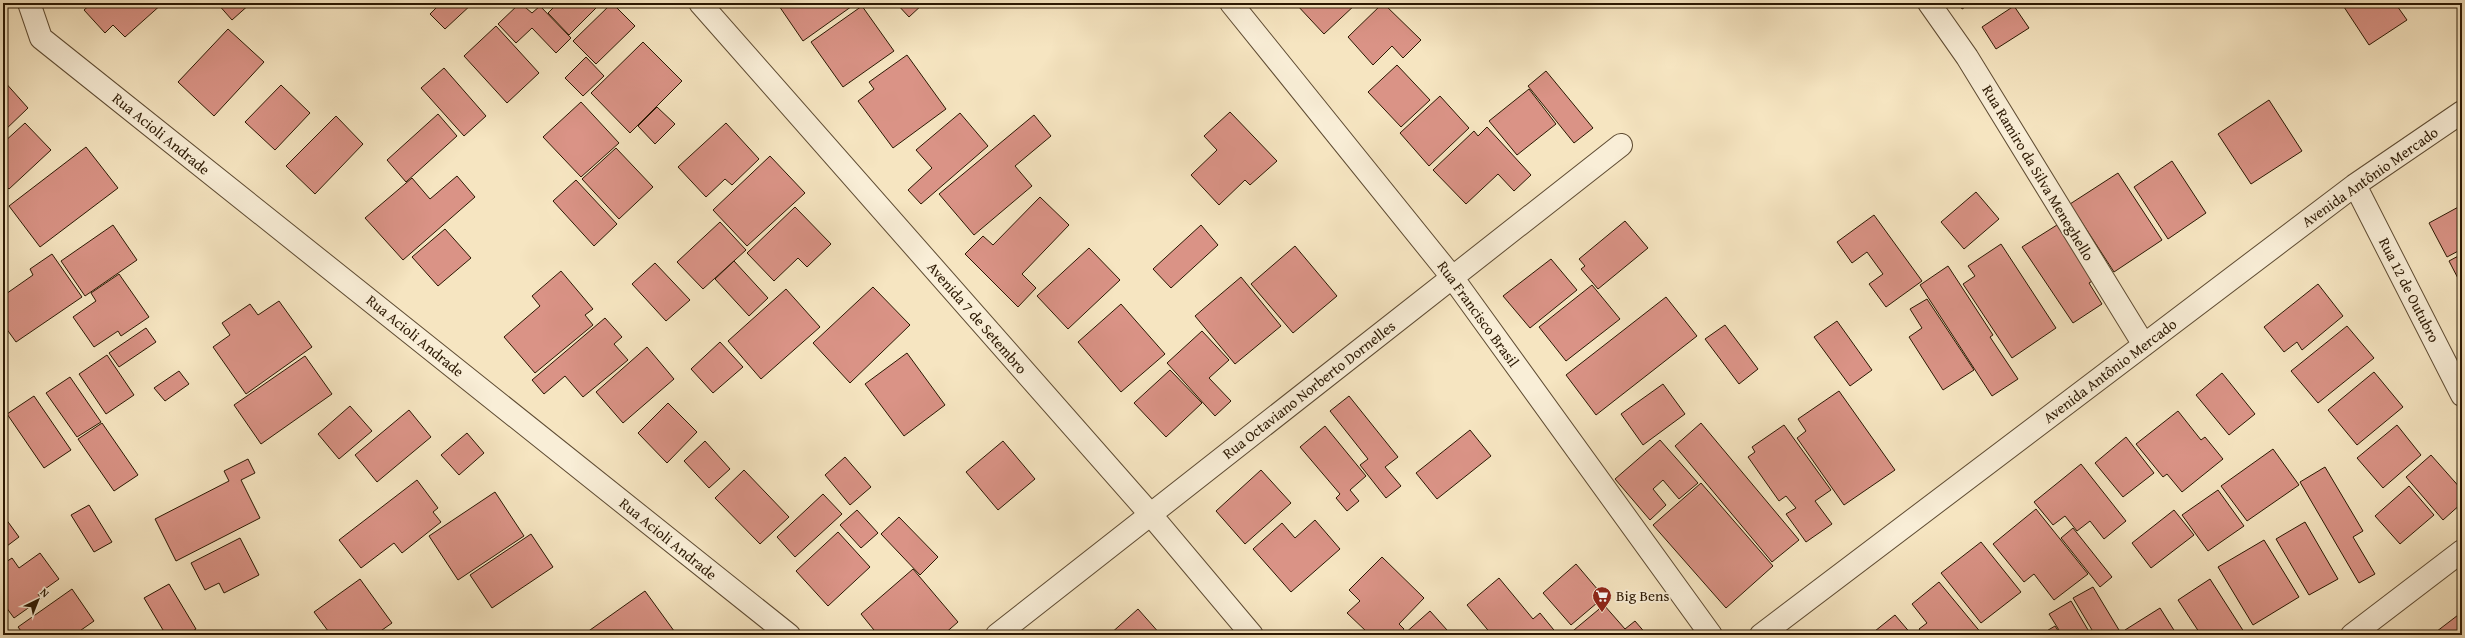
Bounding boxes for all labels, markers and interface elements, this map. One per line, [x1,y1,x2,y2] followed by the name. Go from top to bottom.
[1977,81,2100,265] street label: Rua Ramiro da Silva Meneghello
[108,88,215,180] street label: Rua Acioli Andrade
[2297,121,2442,232] street label: Avenida Antônio Mercado
[2374,234,2445,346] street label: Rua 12 de Outubro
[1433,256,1524,371] street label: Rua Francisco Brasil
[923,257,1032,379] street label: Avenida 7 de Setembro
[362,290,469,382] street label: Rua Acioli Andrade
[2039,313,2181,428] street label: Avenida Antônio Mercado
[1218,315,1399,464] street label: Rua Octaviano Norberto Dornelles
[615,493,722,585] street label: Rua Acioli Andrade
[18,580,58,620] north arrow
[37,584,53,601] text: N
[1591,585,1613,613] supermarket icon: Big Bens
[1616,585,1669,606] place label: Big Bens

